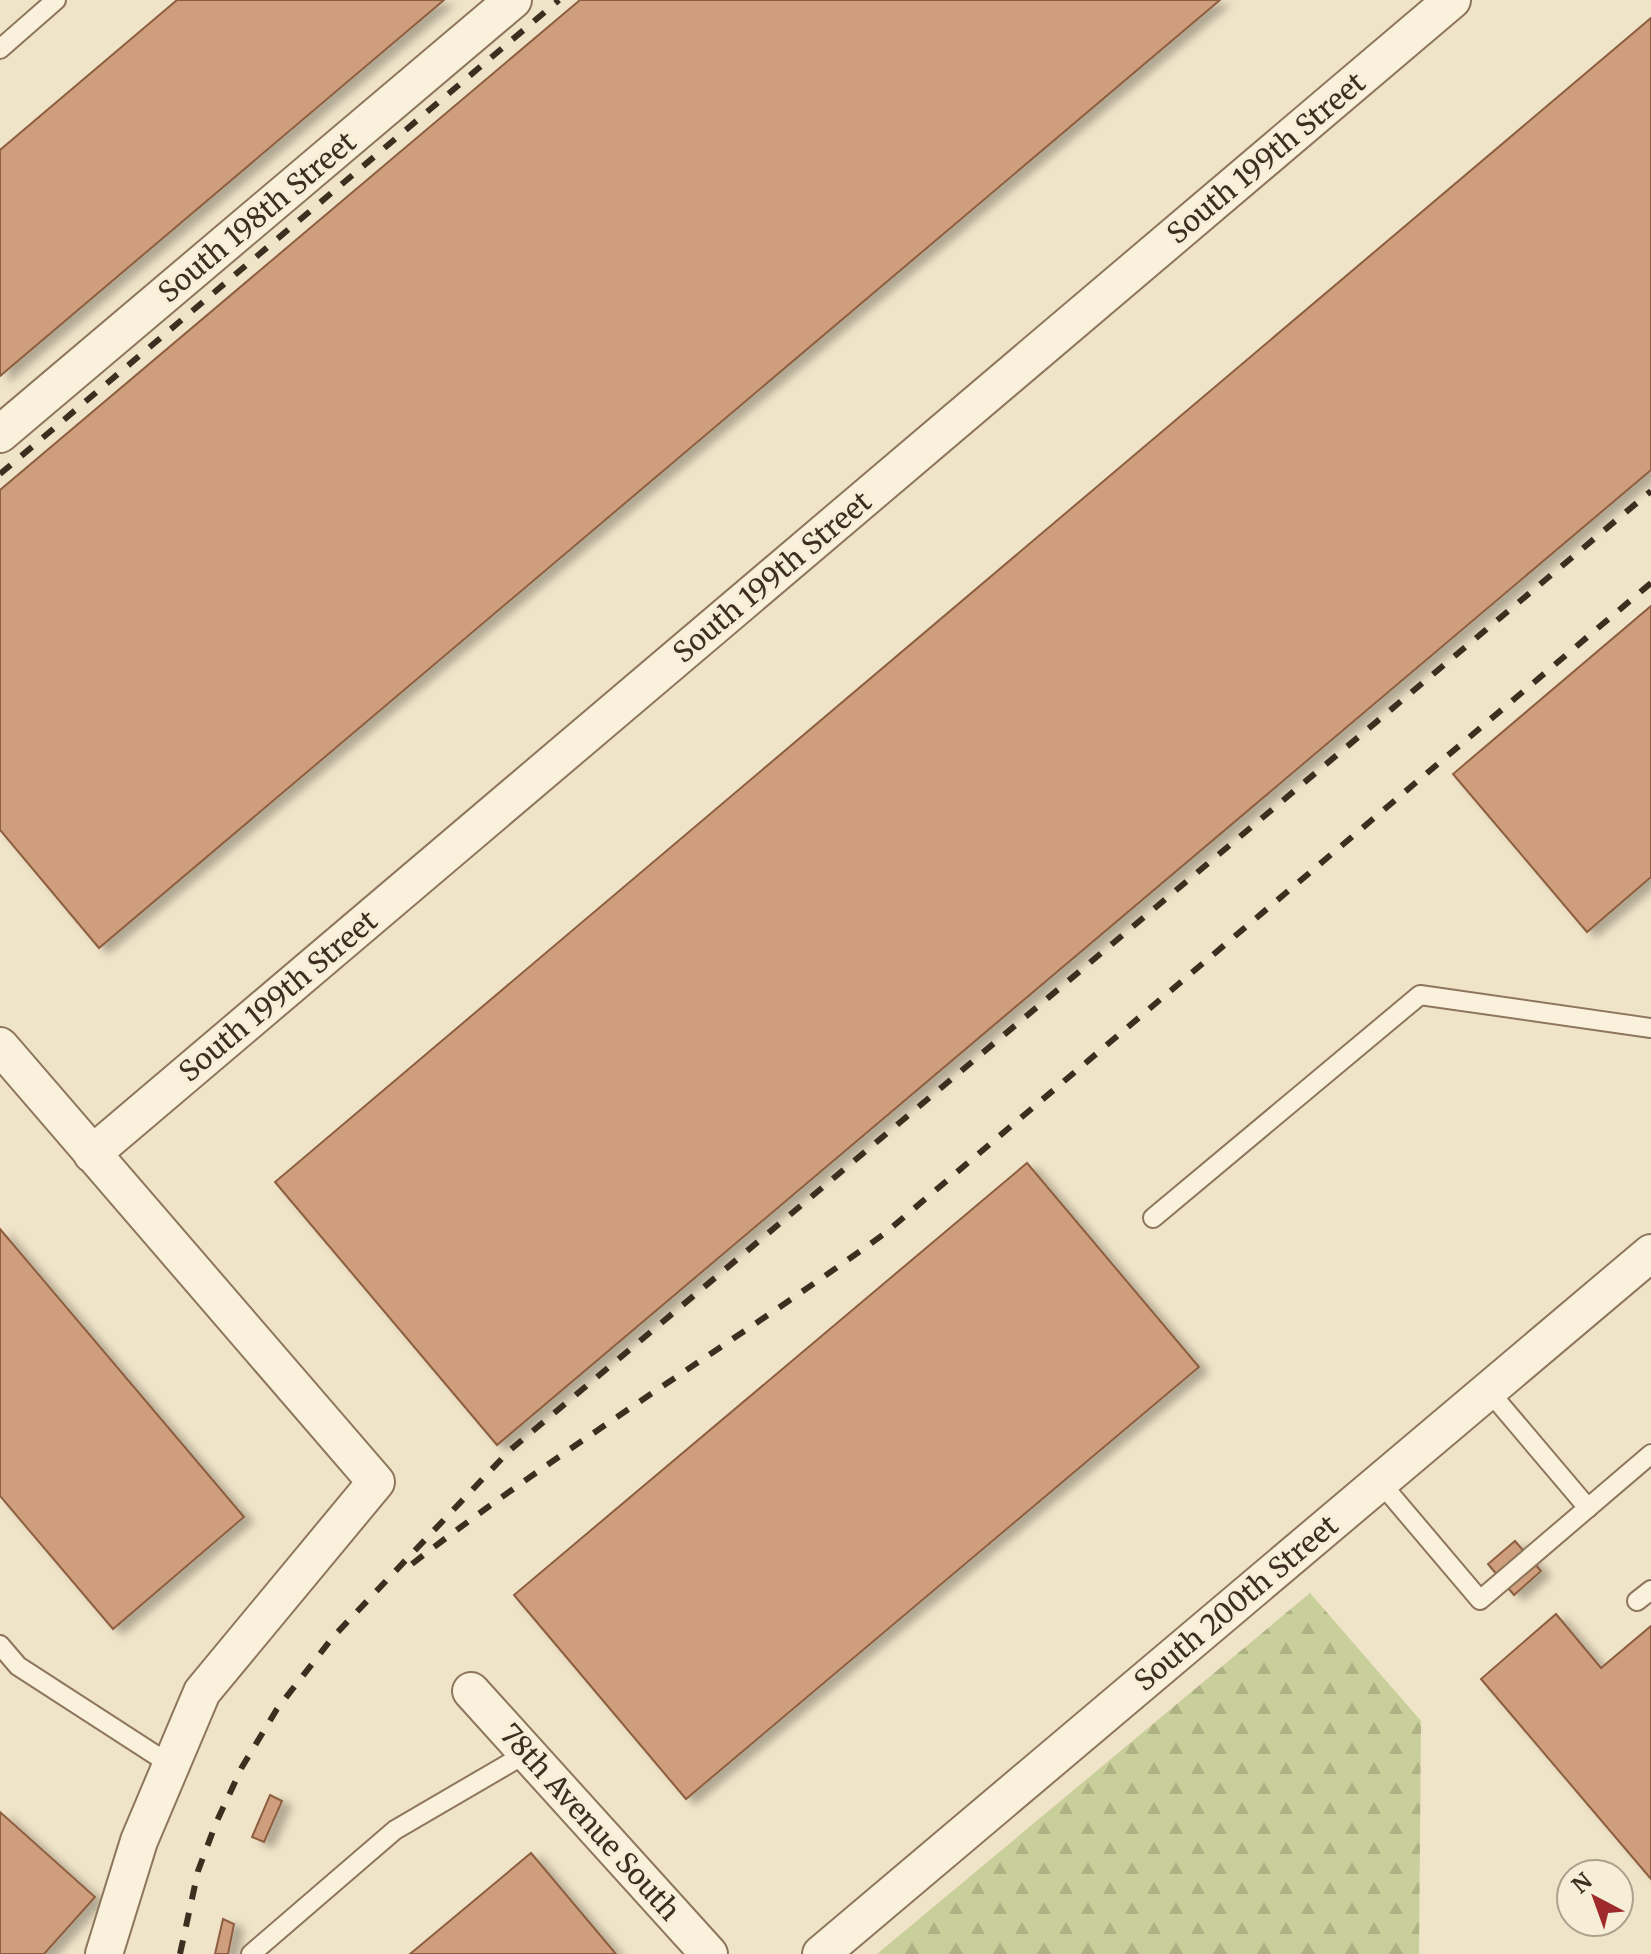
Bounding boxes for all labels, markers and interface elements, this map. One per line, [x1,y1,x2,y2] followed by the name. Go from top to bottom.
[1160,65,1372,251] street label: South 199th Street
[151,124,363,310] street label: South 198th Street
[666,484,878,670] street label: South 199th Street
[172,903,384,1089] street label: South 199th Street
[1127,1507,1345,1699] street label: South 200th Street
[492,1716,688,1928] street label: 78th Avenue South
[1555,1858,1635,1938] north arrow
[1566,1866,1598,1899] text: N

